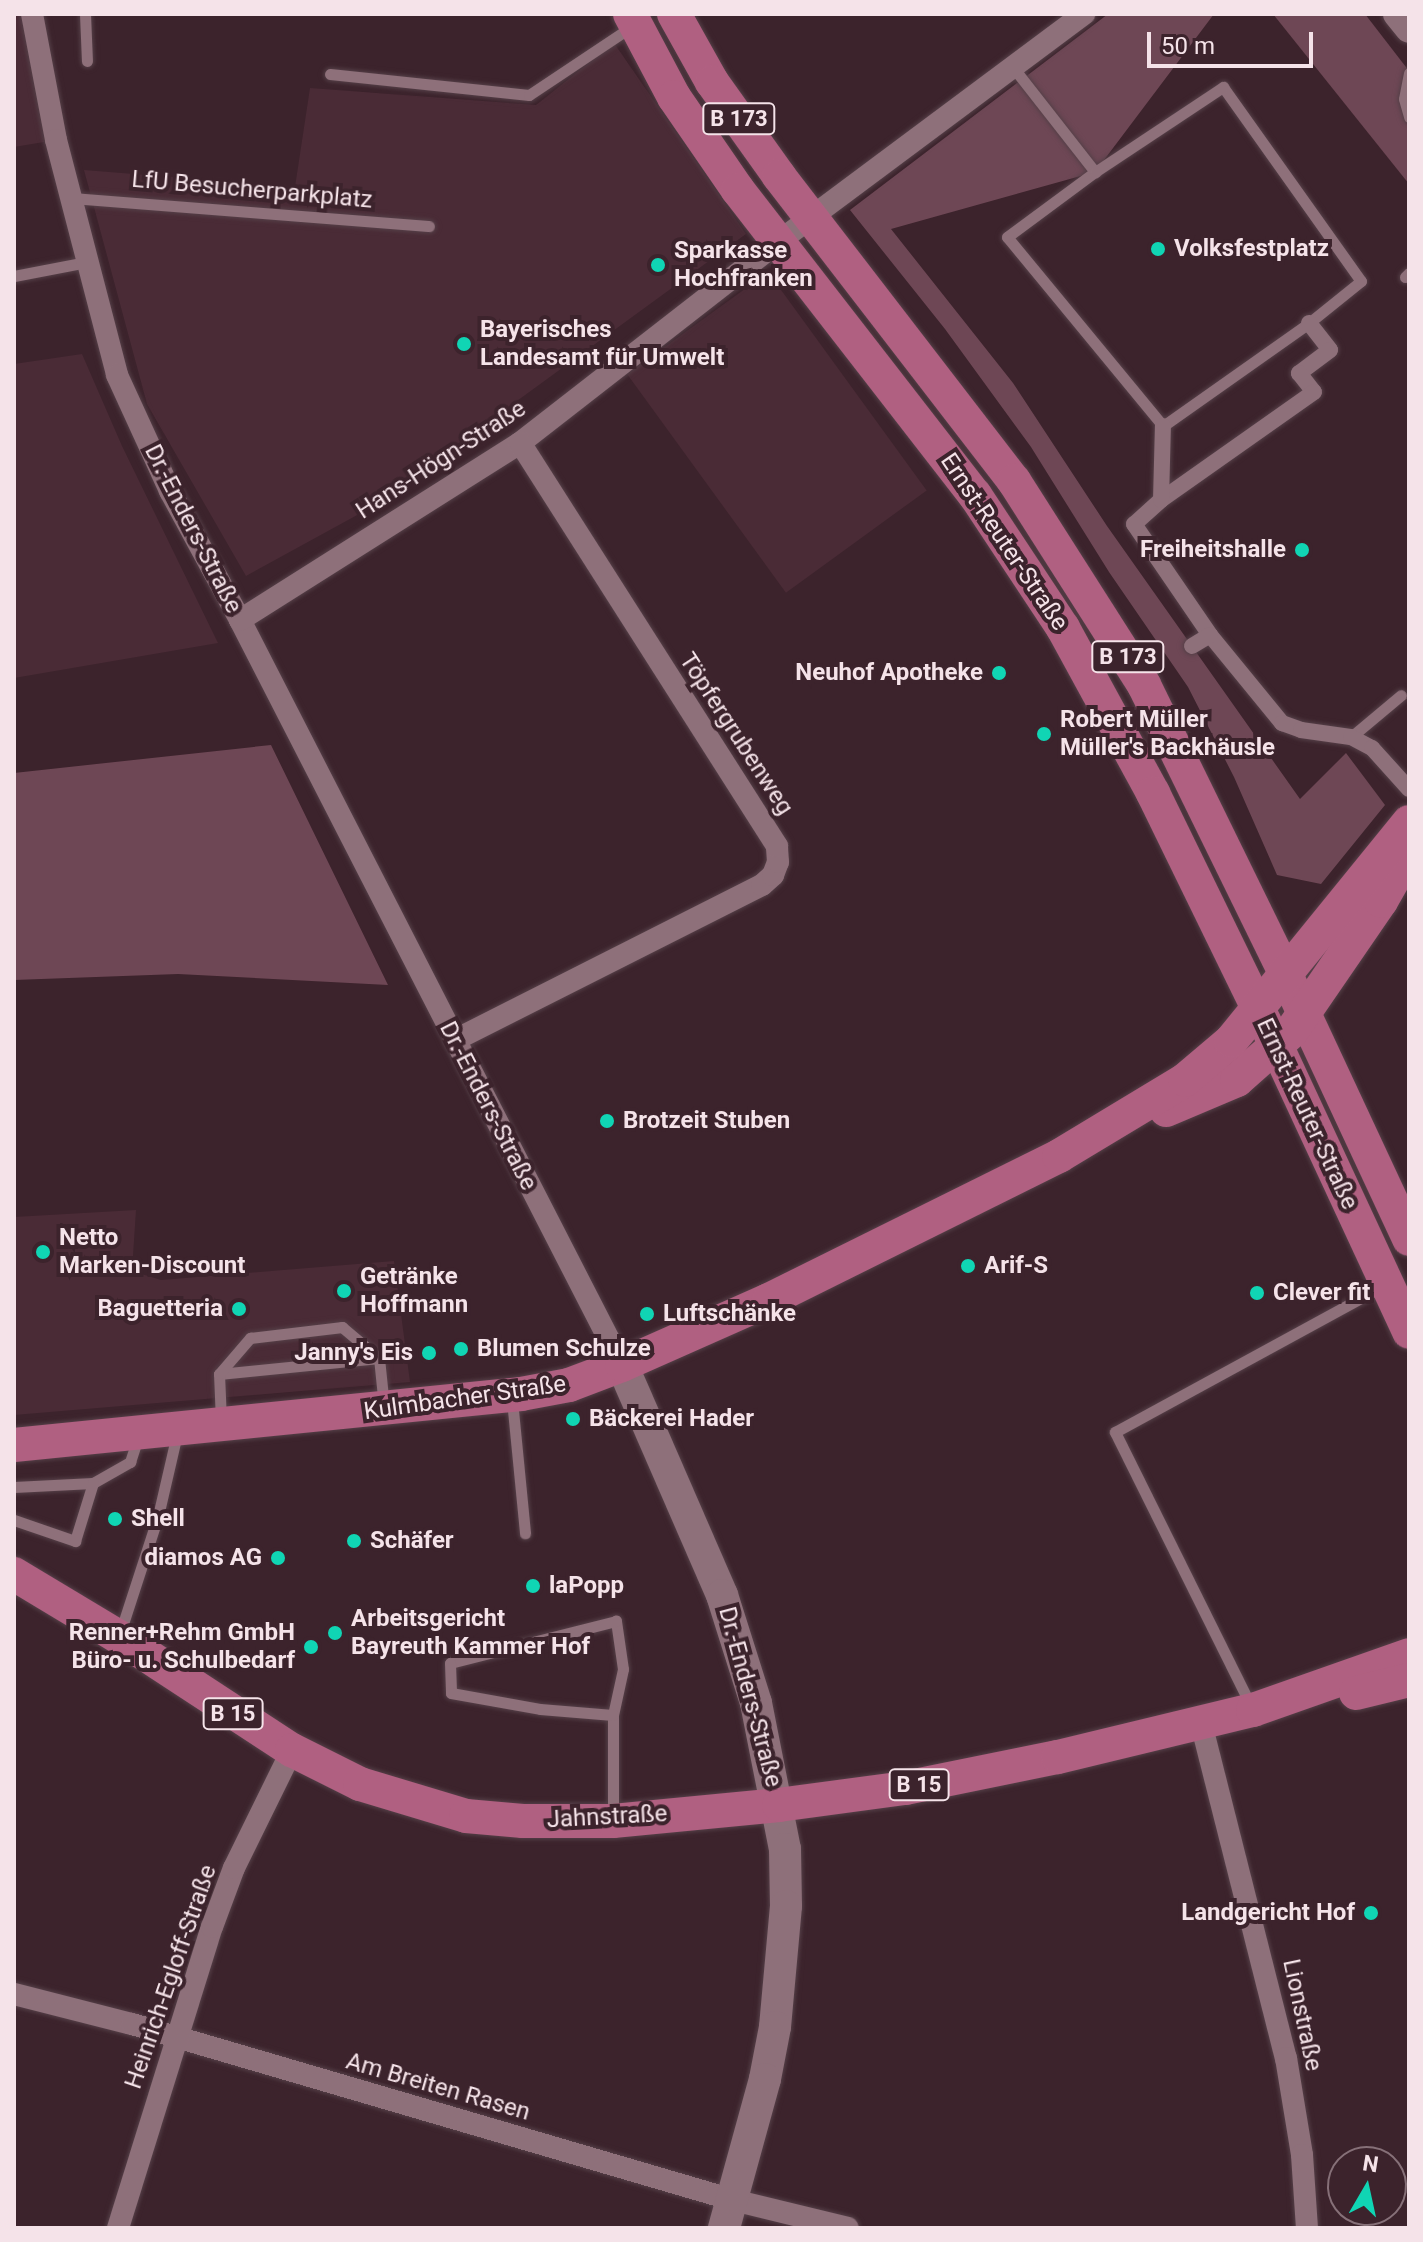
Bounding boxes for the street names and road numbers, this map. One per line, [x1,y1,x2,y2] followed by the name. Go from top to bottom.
[701,101,777,137] road number: B 173
[130,165,374,215] street label: LfU Besucherparkplatz
[351,394,531,526] street label: Hans-Högn-Straße
[138,440,248,618] street label: Dr.-Enders-Straße
[934,448,1074,636] street label: Ernst-Reuter-Straße
[1090,639,1166,675] road number: B 173
[673,648,799,820] street label: Töpfergrubenweg
[1250,1014,1364,1214] street label: Ernst-Reuter-Straße
[433,1017,543,1195] street label: Dr.-Enders-Straße
[362,1370,568,1426] street label: Kulmbacher Straße
[712,1604,788,1790] street label: Dr.-Enders-Straße
[201,1696,265,1732] road number: B 15
[887,1767,951,1803] road number: B 15
[546,1799,668,1835] street label: Jahnstraße
[119,1861,223,2093] street label: Heinrich-Egloff-Straße
[1276,1956,1328,2074] street label: Lionstraße
[343,2047,533,2127] street label: Am Breiten Rasen

